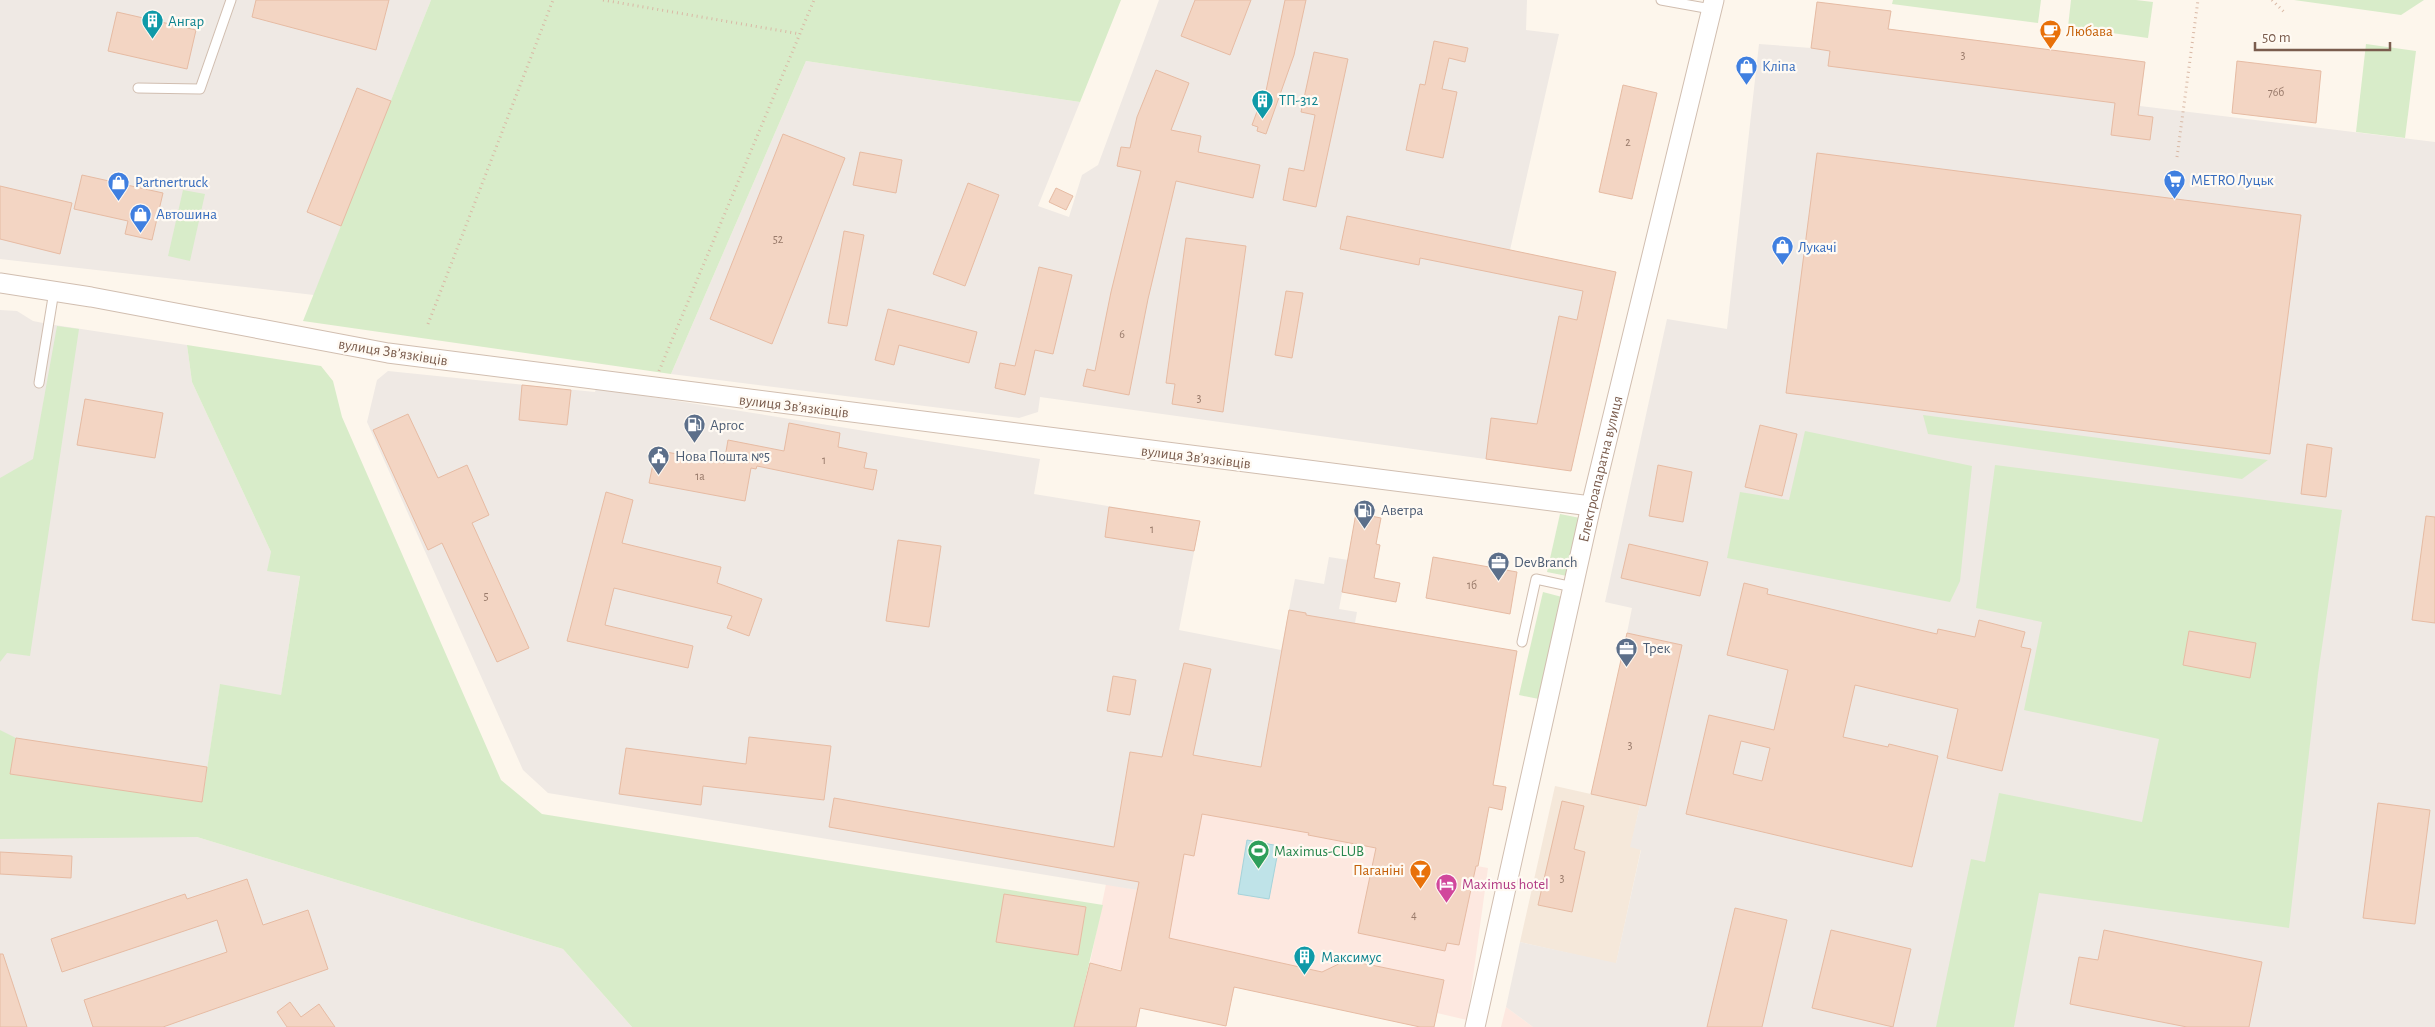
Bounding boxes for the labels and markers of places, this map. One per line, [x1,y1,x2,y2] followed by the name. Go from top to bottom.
[140,9,164,40] building icon: Ангар
[168,14,205,29] place label: Ангар
[2038,19,2062,50] cafe icon: Любава
[2066,24,2113,39] place label: Любава
[1734,54,1758,85] shop icon: Кліпа
[1762,59,1796,74] place label: Кліпа
[1251,88,1275,119] building icon: ТП-312
[1279,93,1318,108] place label: ТП-312
[2163,168,2187,199] supermarket icon: METRO Луцьк
[107,170,131,201] shop icon: Partnertruck
[2191,173,2274,188] place label: METRO Луцьк
[135,175,208,190] place label: Partnertruck
[128,202,152,233] shop icon: Автошина
[156,207,217,222] place label: Автошина
[1770,235,1794,266] shop icon: Лукачі
[1798,240,1837,255] place label: Лукачі
[682,413,706,444] fuel station icon: Аргос
[710,418,744,433] place label: Аргос
[647,444,671,475] public building icon: Нова Пошта №5
[675,449,770,464] place label: Нова Пошта №5
[1353,498,1377,529] fuel station icon: Аветра
[1381,503,1424,518] place label: Аветра
[1486,550,1510,581] office icon: DevBranch
[1514,555,1578,570] place label: DevBranch
[1615,636,1639,667] office icon: Трек
[1643,641,1671,656] place label: Трек
[1246,839,1270,870] sports icon: Maximus-CLUB
[1274,844,1364,859] place label: Maximus-CLUB
[1408,858,1432,889] bar icon: Паганіні
[1353,863,1404,878] place label: Паганіні
[1434,872,1458,903] hotel icon: Maximus hotel
[1462,877,1549,892] place label: Maximus hotel
[1293,945,1317,976] building icon: Максимус
[1321,950,1382,965] place label: Максимус

